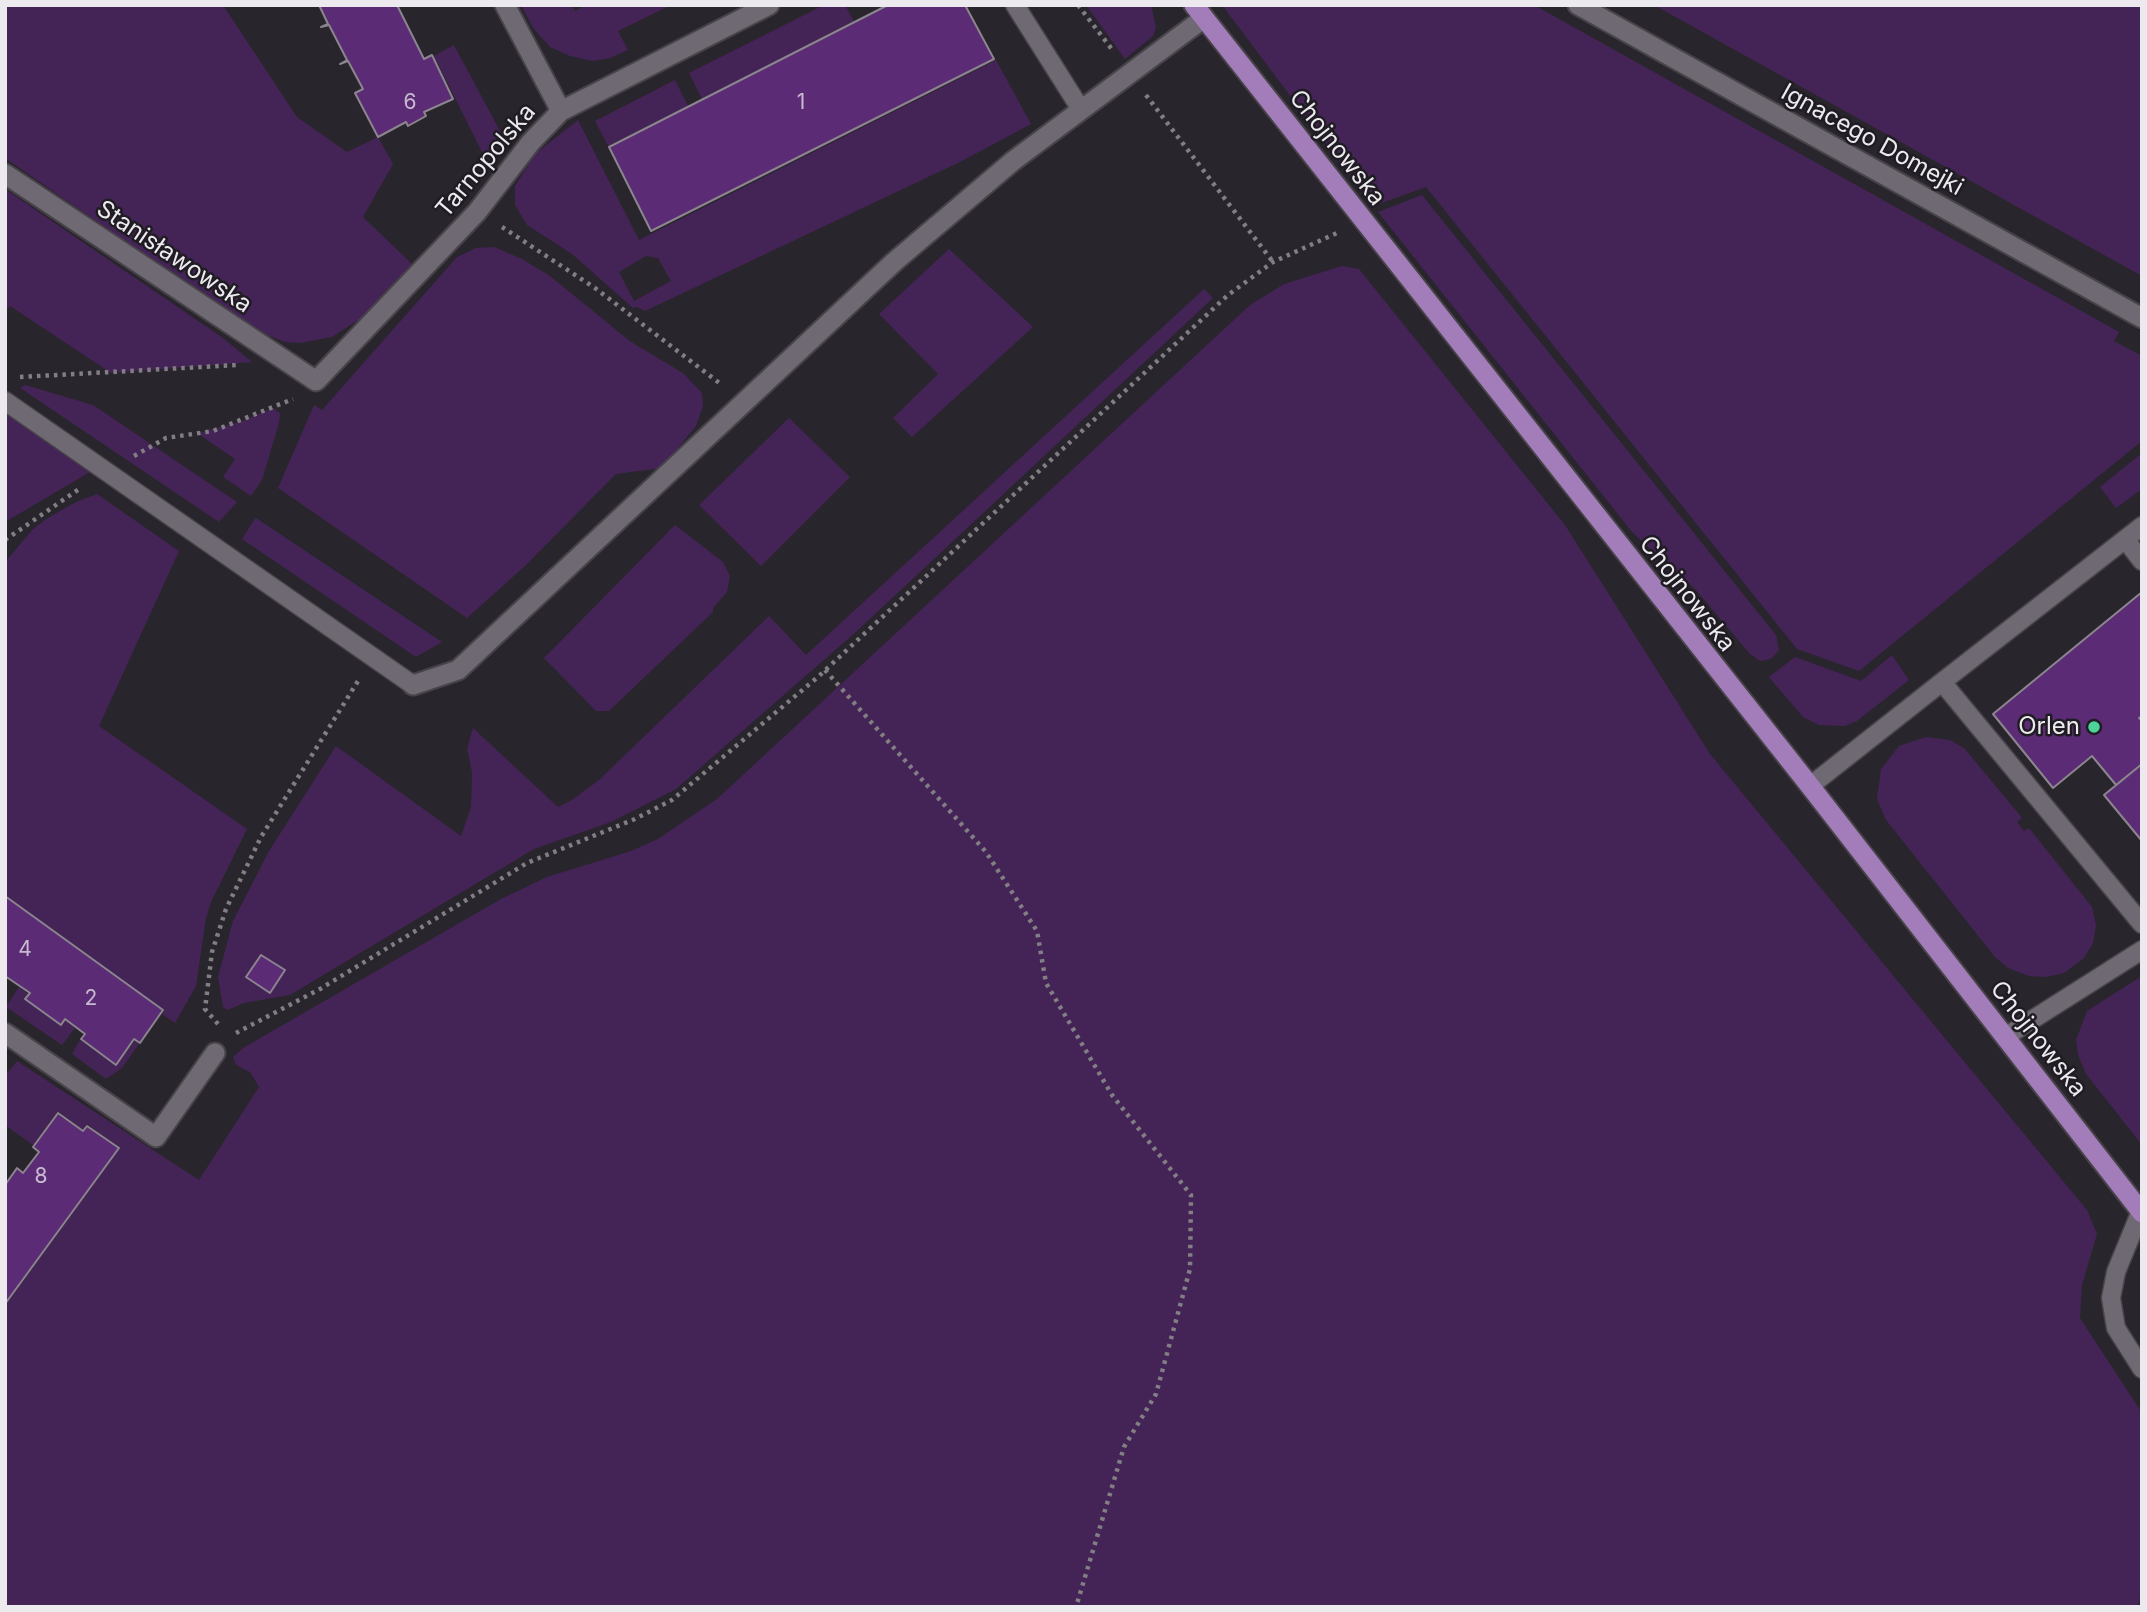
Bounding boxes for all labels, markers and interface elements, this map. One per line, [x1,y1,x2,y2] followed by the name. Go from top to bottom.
[1776,78,1968,202] street label: Ignacego Domejki
[1283,84,1391,212] street label: Chojnowska
[403,90,417,116] house number: 6
[797,90,805,116] house number: 1
[430,98,542,224] street label: Tarnopolska
[91,194,257,320] street label: Stanisławowska
[1633,530,1741,658] street label: Chojnowska
[2018,713,2080,741] place label: Orlen
[2086,719,2102,735] marker: Orlen
[18,937,32,963] house number: 4
[1984,975,2092,1103] street label: Chojnowska
[85,986,97,1012] house number: 2
[35,1164,47,1190] house number: 8

